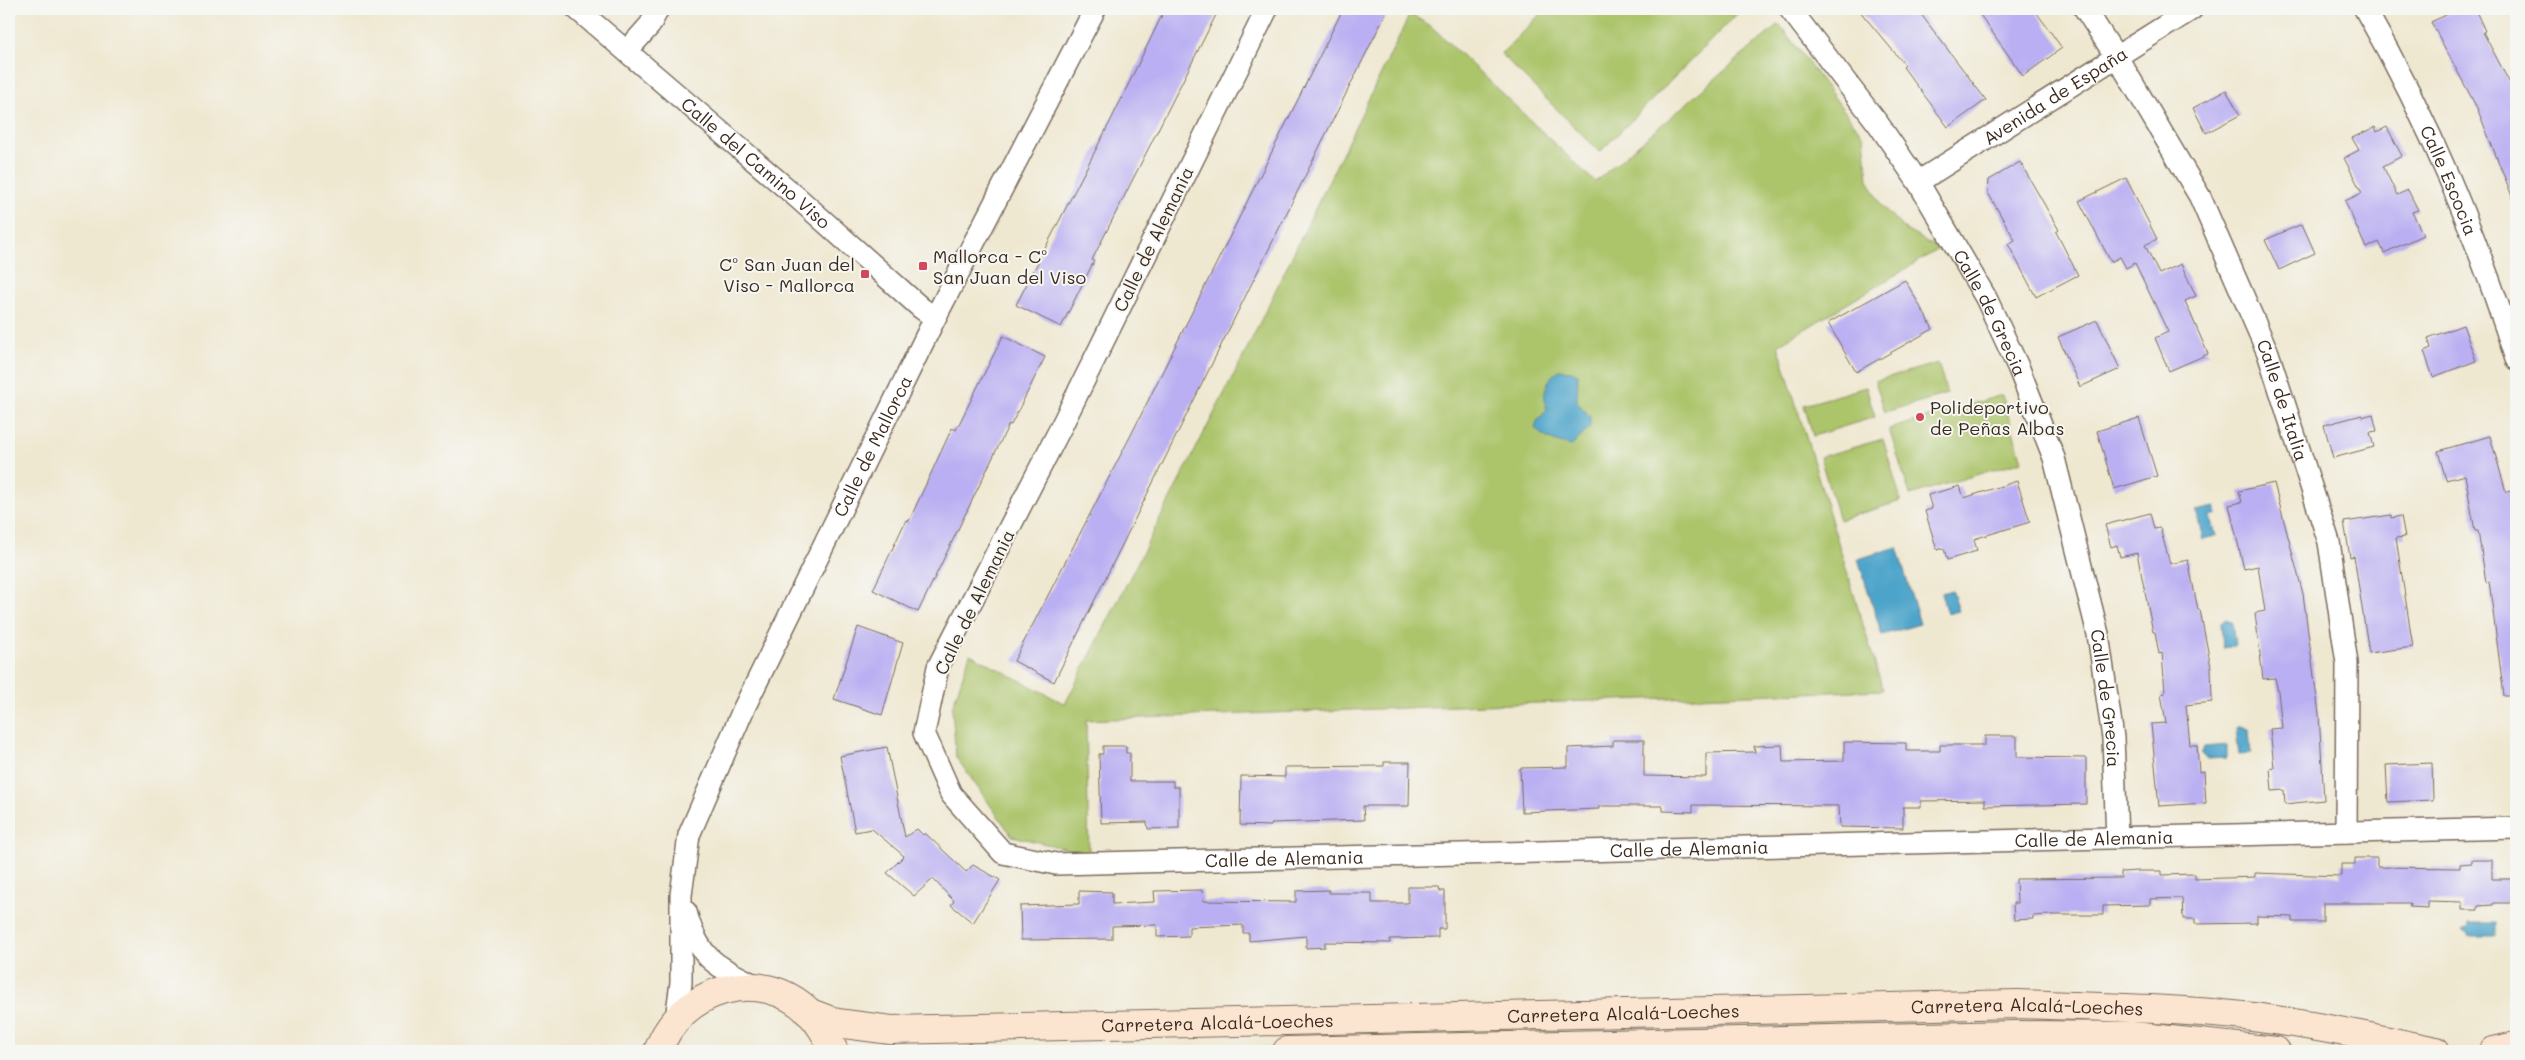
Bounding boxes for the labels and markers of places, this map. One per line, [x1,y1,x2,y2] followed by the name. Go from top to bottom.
[933,244,1086,289] place label: Mallorca - Cº San Juan del Viso
[719,252,855,297] place label: Cº San Juan del Viso - Mallorca
[917,260,929,272] marker: Mallorca - Cº San Juan del Viso
[859,268,871,280] marker: Cº San Juan del Viso - Mallorca
[1930,395,2065,440] place label: Polideportivo de Peñas Albas
[1914,411,1926,423] marker: Polideportivo de Peñas Albas

